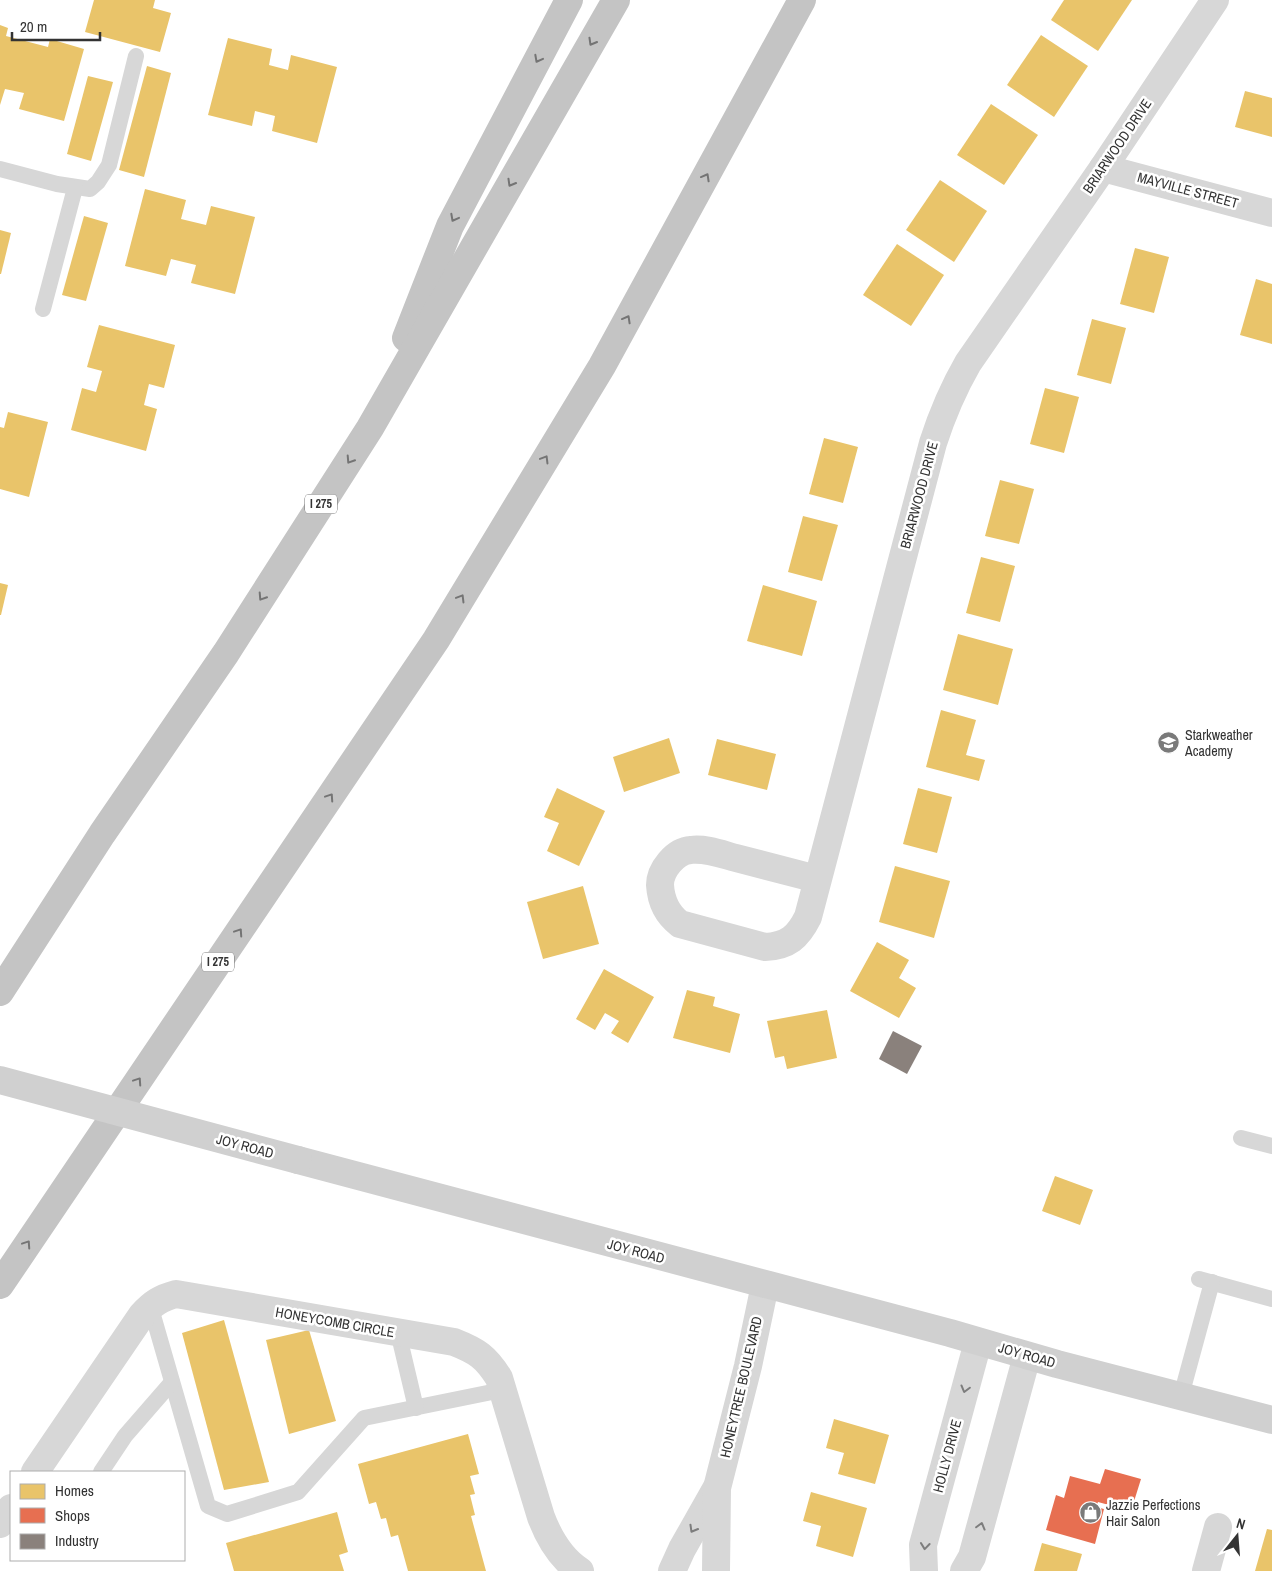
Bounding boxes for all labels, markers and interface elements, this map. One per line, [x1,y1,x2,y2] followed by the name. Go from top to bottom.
[12,10,100,42] scale bar
[20,16,47,37] text: 20 m
[588,37,598,46] one-way arrow
[534,53,544,62] one-way arrow
[1079,95,1155,197] street label: BRIARWOOD DRIVE
[1136,168,1240,212] street label: MAYVILLE STREET
[700,173,710,182] one-way arrow
[507,178,517,187] one-way arrow
[450,213,460,222] one-way arrow
[621,315,631,324] one-way arrow
[896,439,942,551] street label: BRIARWOOD DRIVE
[347,454,356,463] one-way arrow
[539,456,549,465] one-way arrow
[305,494,337,514] road number: I 275
[259,591,269,600] one-way arrow
[455,595,465,604] one-way arrow
[1184,726,1253,760] place label: Starkweather Academy
[1157,731,1181,755] school or university icon: Starkweather Academy
[324,793,333,803] one-way arrow
[233,928,242,937] one-way arrow
[202,952,234,972] road number: I 275
[132,1077,141,1086] one-way arrow
[214,1130,276,1162] street label: JOY ROAD
[605,1235,667,1267] street label: JOY ROAD
[21,1240,30,1250] one-way arrow
[274,1303,396,1341] street label: HONEYCOMB CIRCLE
[716,1315,766,1459] street label: HONEYTREE BOULEVARD
[996,1338,1058,1372] street label: JOY ROAD
[960,1385,971,1393] one-way arrow
[929,1418,965,1494] street label: HOLLY DRIVE
[10,1471,185,1561] legend
[55,1480,94,1501] text: Homes
[1106,1496,1201,1530] place label: Jazzie Perfections Hair Salon
[1078,1501,1102,1525] shop icon: Jazzie Perfections Hair Salon
[55,1505,90,1526] text: Shops
[1212,1511,1262,1561] north arrow
[1234,1514,1247,1533] text: N
[975,1521,986,1530] one-way arrow
[690,1524,700,1533] one-way arrow
[55,1530,100,1551] text: Industry
[919,1543,930,1551] one-way arrow

